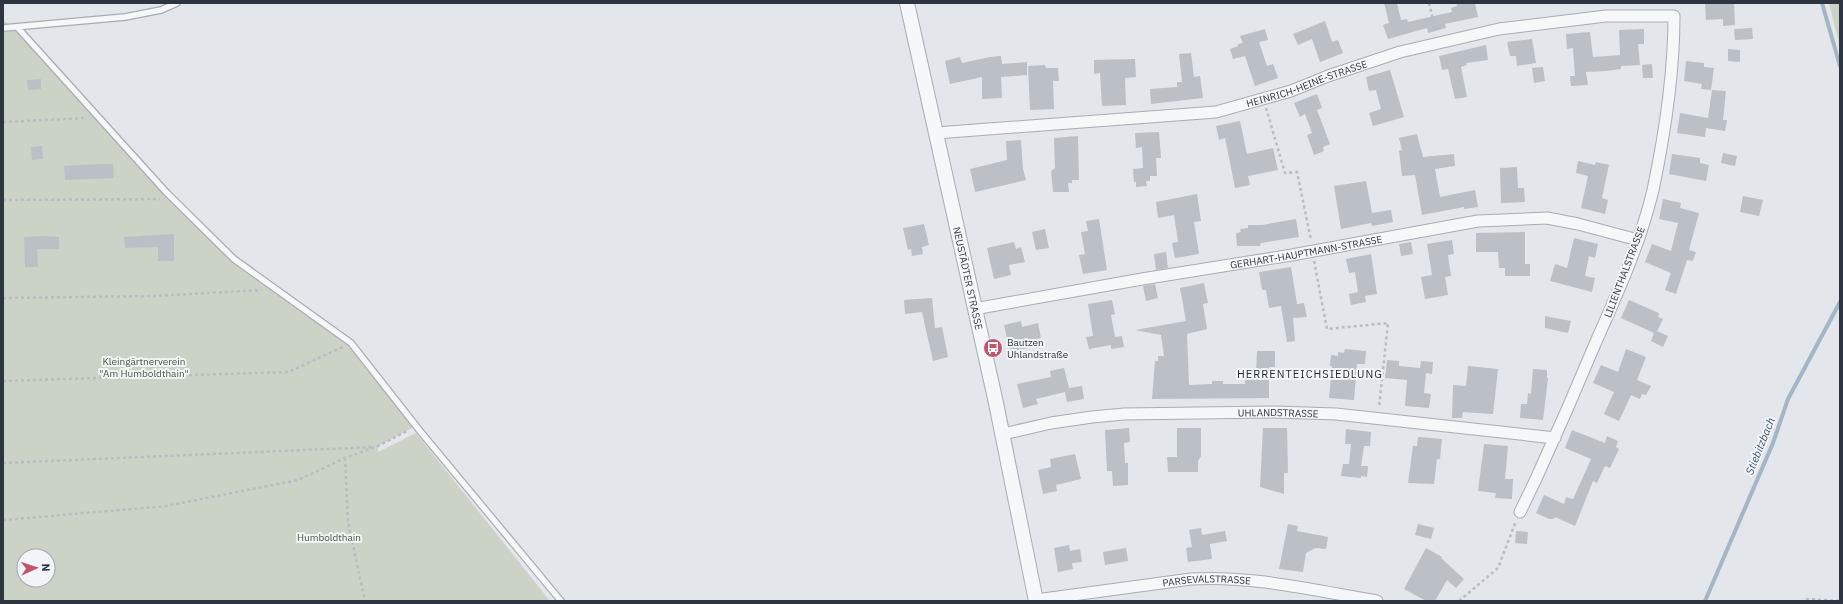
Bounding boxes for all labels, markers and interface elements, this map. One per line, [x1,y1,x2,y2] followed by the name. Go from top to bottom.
[1245,57,1369,110] street label: HEINRICH-HEINE-STRASSE
[1601,225,1648,320] street label: LILIENTHALSTRASSE
[950,226,986,331] street label: NEUSTÄDTER STRASSE
[1229,233,1383,272] street label: GERHART-HAUPTMANN-STRASSE
[1007,336,1069,361] place label: Bautzen Uhlandstraße
[982,337,1004,359] bus stop icon: Bautzen Uhlandstraße
[99,355,189,380] park label: Kleingärtnerverein "Am Humboldthain"
[1237,367,1383,381] district label: HERRENTEICHSIEDLUNG
[1238,406,1319,420] street label: UHLANDSTRASSE
[1742,415,1778,477] water label: Stiebitzbach
[297,531,361,544] park label: Humboldthain
[16,548,56,588] north arrow
[39,563,53,572] text: N
[1162,572,1252,590] street label: PARSEVALSTRASSE

